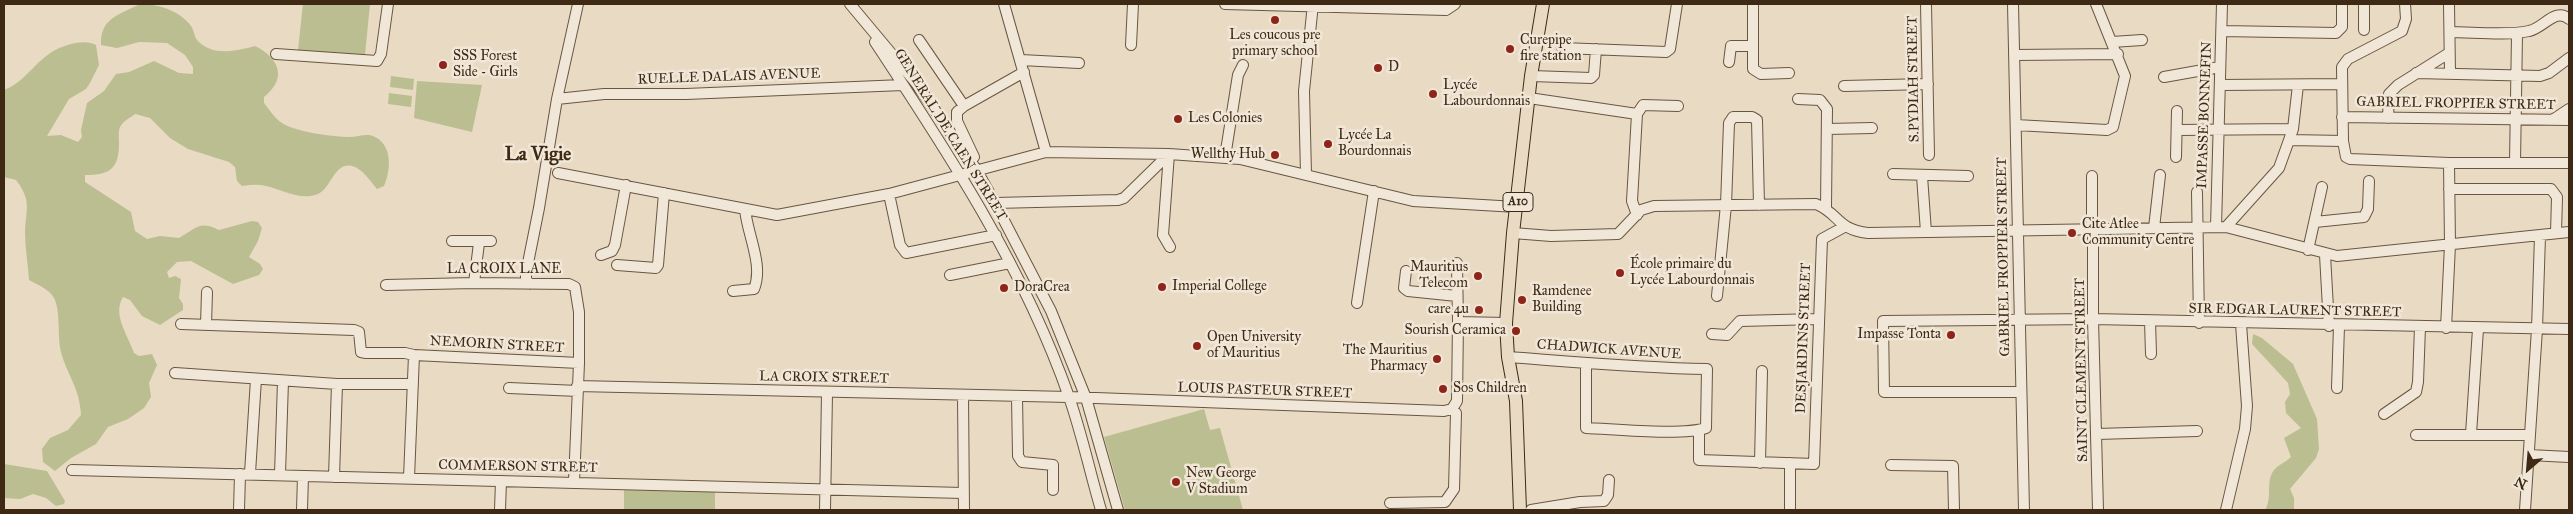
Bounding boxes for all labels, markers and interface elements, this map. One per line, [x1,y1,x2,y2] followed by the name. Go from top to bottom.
[1269,14,1281,26] marker: Les coucous pre primary school
[1904,16,1924,142] street label: S.PYDIAH STREET
[1229,28,1321,60] place label: Les coucous pre primary school
[1520,33,1582,65] place label: Curepipe fire station
[2194,41,2216,189] street label: IMPASSE BONNEFIN
[1504,43,1516,55] marker: Curepipe fire station
[890,46,1010,224] street label: GENERAL DE CAEN STREET
[453,49,518,82] place label: SSS Forest Side - Girls
[437,59,449,71] marker: SSS Forest Side - Girls
[1388,60,1399,76] place label: D
[1372,62,1384,74] marker: D
[637,65,821,89] street label: RUELLE DALAIS AVENUE
[1443,78,1530,110] place label: Lycée Labourdonnais
[1427,88,1439,100] marker: Lycée Labourdonnais
[2356,94,2556,114] street label: GABRIEL FROPPIER STREET
[1188,111,1262,127] place label: Les Colonies
[1172,113,1184,125] marker: Les Colonies
[1338,128,1411,160] place label: Lycée La Bourdonnais
[1322,138,1334,150] marker: Lycée La Bourdonnais
[505,144,571,166] district label: La Vigie
[1191,147,1265,163] place label: Wellthy Hub
[1269,149,1281,161] marker: Wellthy Hub
[1994,157,2014,357] street label: GABRIEL FROPPIER STREET
[1503,192,1533,212] road number: A10
[2082,217,2194,250] place label: Cite Atlee Community Centre
[2066,227,2078,239] marker: Cite Atlee Community Centre
[1630,257,1754,290] place label: École primaire du Lycée Labourdonnais
[1410,260,1468,292] place label: Mauritius Telecom
[447,262,561,278] street label: LA CROIX LANE
[1793,262,1815,414] street label: DESJARDINS STREET
[1614,267,1626,279] marker: École primaire du Lycée Labourdonnais
[1472,270,1484,282] marker: Mauritius Telecom
[2072,278,2092,462] street label: SAINT CLEMENT STREET
[1172,279,1267,295] place label: Imperial College
[1014,280,1070,296] place label: DoraCrea
[1156,281,1168,293] marker: Imperial College
[998,282,1010,294] marker: DoraCrea
[1532,284,1592,316] place label: Ramdenee Building
[1516,294,1528,306] marker: Ramdenee Building
[2189,301,2401,321] street label: SIR EDGAR LAURENT STREET
[1428,302,1469,318] place label: care 4u
[1473,304,1485,316] marker: care 4u
[1404,323,1506,339] place label: Sourish Ceramica
[1510,325,1522,337] marker: Sourish Ceramica
[1857,327,1941,343] place label: Impasse Tonta
[1945,329,1957,341] marker: Impasse Tonta
[1207,330,1301,362] place label: Open University of Mauritius
[429,333,565,357] street label: NEMORIN STREET
[1536,337,1682,363] street label: CHADWICK AVENUE
[1191,340,1203,352] marker: Open University of Mauritius
[1343,343,1427,376] place label: The Mauritius Pharmacy
[1431,353,1443,365] marker: The Mauritius Pharmacy
[759,368,889,388] street label: LA CROIX STREET
[1177,380,1353,402] street label: LOUIS PASTEUR STREET
[1453,381,1527,397] place label: Sos Children
[1437,383,1449,395] marker: Sos Children
[2503,444,2553,494] north arrow
[438,457,598,477] street label: COMMERSON STREET
[1186,466,1256,498] place label: New George V Stadium
[2512,473,2530,493] text: N
[1170,476,1182,488] marker: New George V Stadium

